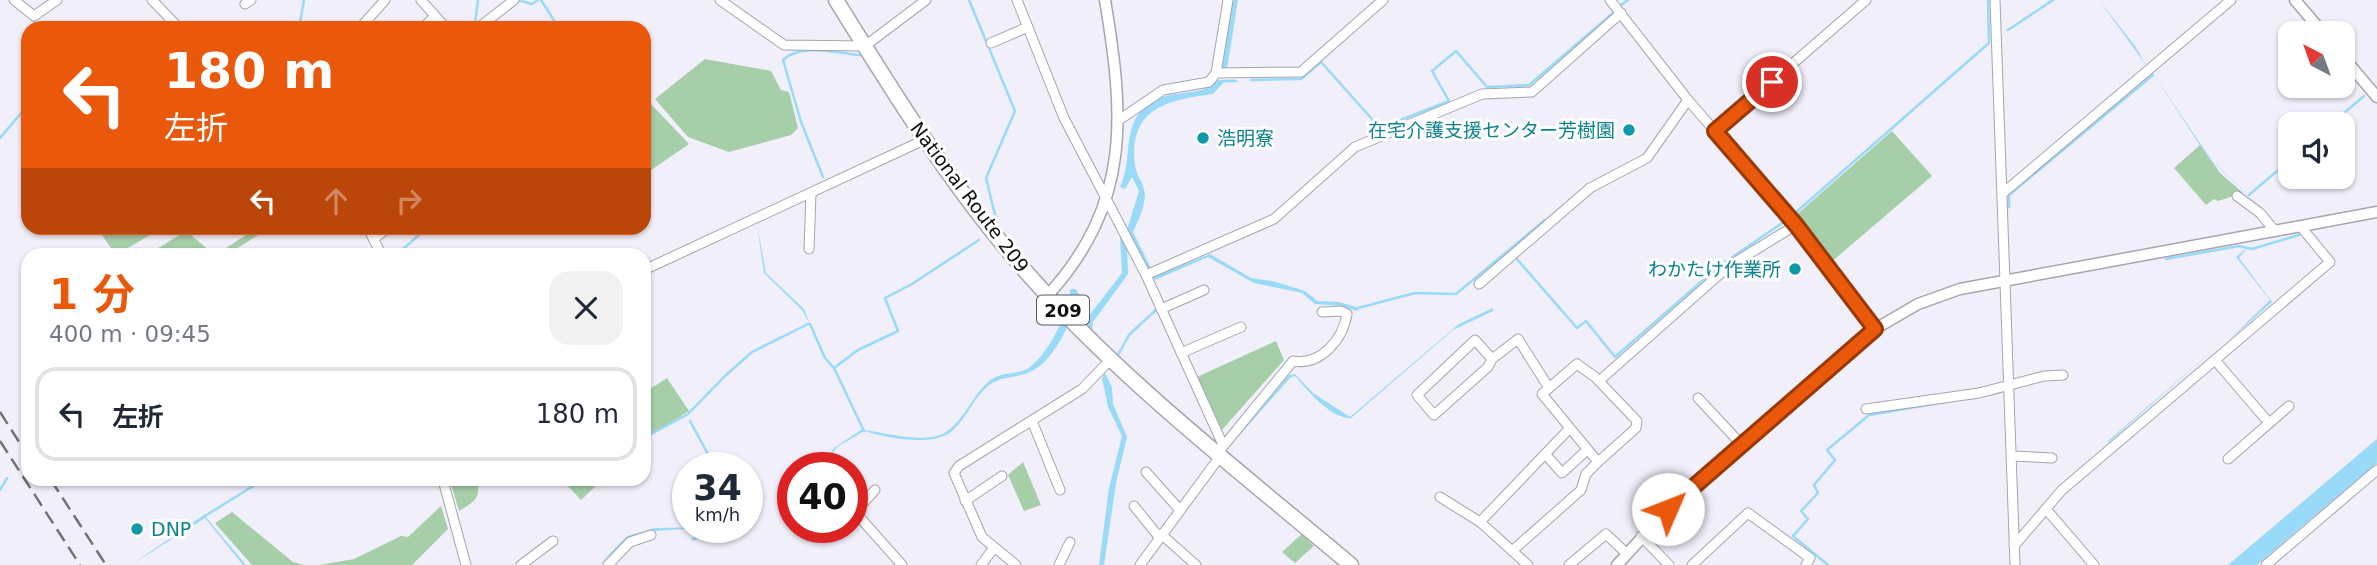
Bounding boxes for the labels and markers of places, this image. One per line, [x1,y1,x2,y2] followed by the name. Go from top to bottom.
[1742,52,1802,112] pin
[1368,119,1615,141] place label: 在宅介護支援センター芳樹園
[1621,122,1637,138] marker: 在宅介護支援センター芳樹園
[1217,127,1274,149] place label: 浩明寮
[1195,130,1211,146] marker: 浩明寮
[1648,258,1781,280] place label: わかたけ作業所
[1787,261,1803,277] marker: わかたけ作業所
[151,518,191,540] place label: DNP
[129,521,145,537] marker: DNP

